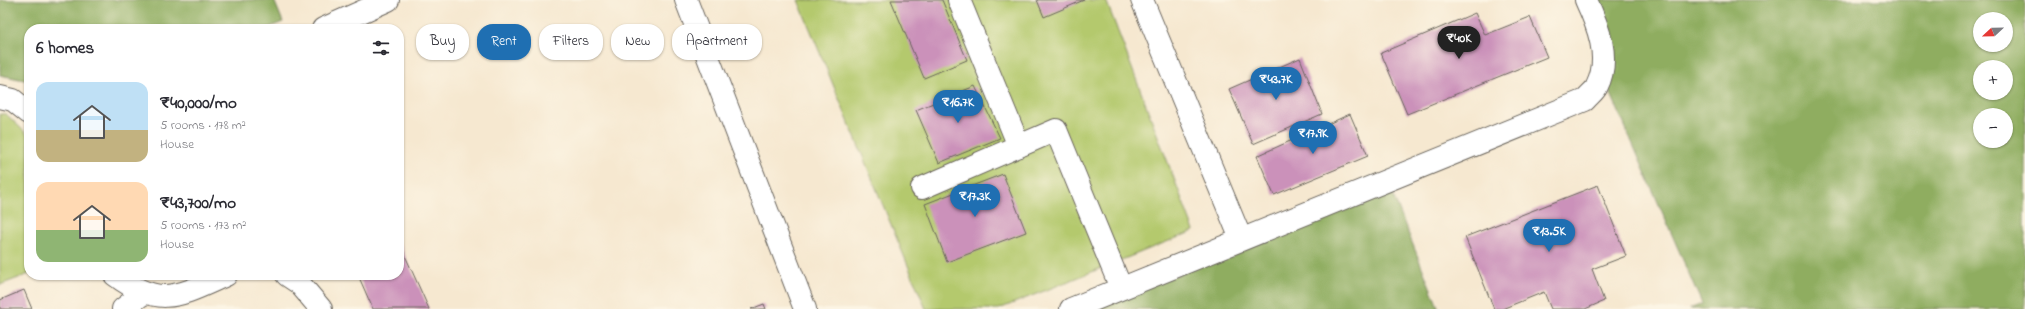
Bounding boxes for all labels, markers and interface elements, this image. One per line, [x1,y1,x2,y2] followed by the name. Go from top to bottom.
[1973,12,2013,52] north arrow
[1973,12,2013,148] map controls
[416,24,469,60] chip: Buy
[477,24,531,60] chip: Rent
[539,24,603,60] chip: Filters
[611,24,664,60] chip: New
[672,24,762,60] chip: Apartment
[1435,26,1483,60] pin: ₹40K
[1446,29,1472,48] text: ₹40K
[36,36,94,61] text: 6 homes
[370,37,392,59] icon: filters
[1973,60,2013,100] button: +
[1243,67,1309,101] pin: ₹43.7K
[1260,70,1292,89] text: ₹43.7K
[925,90,991,124] pin: ₹16.7K
[160,91,237,116] text: ₹40,000/mo
[942,93,974,112] text: ₹16.7K
[68,98,116,146] icon: home
[1973,108,2013,148] button: −
[160,116,246,135] text: 5 rooms · 178 m²
[1280,121,1346,155] pin: ₹17.9K
[1298,124,1328,143] text: ₹17.9K
[160,135,194,154] text: House
[942,184,1008,218] pin: ₹17.3K
[959,187,991,206] text: ₹17.3K
[160,191,236,216] text: ₹43,700/mo
[68,198,116,246] icon: home
[160,216,246,235] text: 5 rooms · 173 m²
[1516,219,1582,253] pin: ₹13.5K
[1532,222,1566,241] text: ₹13.5K
[160,235,194,254] text: House

